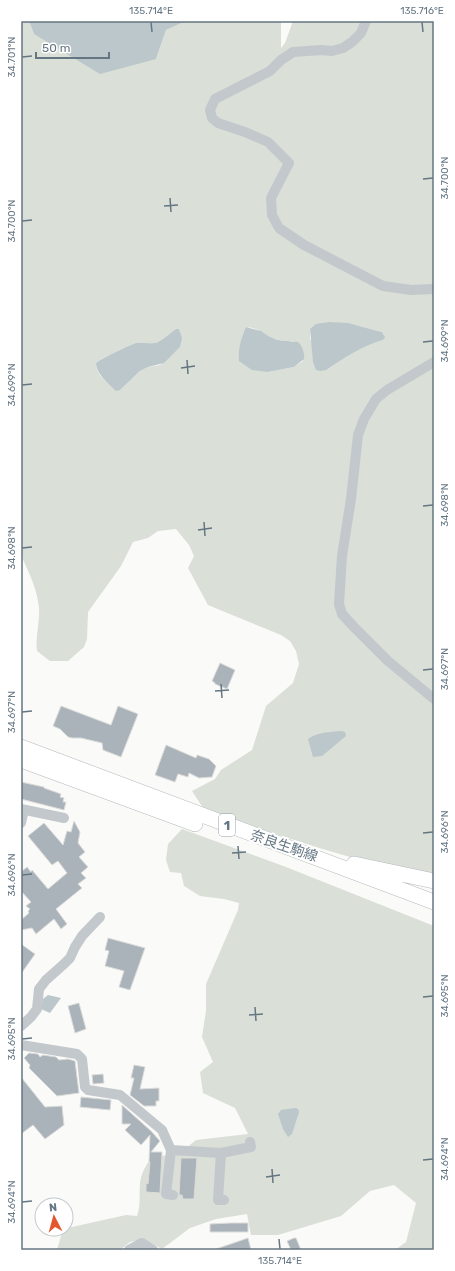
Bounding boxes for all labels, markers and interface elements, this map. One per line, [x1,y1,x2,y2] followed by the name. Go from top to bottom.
[129,5,173,17] text: 135.714°E
[400,5,444,17] text: 135.716°E
[36,34,109,60] scale bar
[6,37,18,77] text: 34.701°N
[42,41,70,55] text: 50 m
[439,156,451,199] text: 34.700°N
[6,199,18,242] text: 34.700°N
[439,319,451,363] text: 34.699°N
[6,363,18,407] text: 34.699°N
[439,483,451,527] text: 34.698°N
[6,526,18,570] text: 34.698°N
[439,648,451,690] text: 34.697°N
[6,691,18,733] text: 34.697°N
[439,810,451,854] text: 34.696°N
[219,814,235,836] road number: 1
[248,827,320,865] street label: 奈良生駒線
[6,853,18,897] text: 34.696°N
[439,974,451,1018] text: 34.695°N
[6,1017,18,1061] text: 34.695°N
[439,1137,451,1181] text: 34.694°N
[6,1180,18,1224] text: 34.694°N
[34,1197,74,1237] north arrow
[48,1201,58,1214] text: N
[258,1255,302,1267] text: 135.714°E

